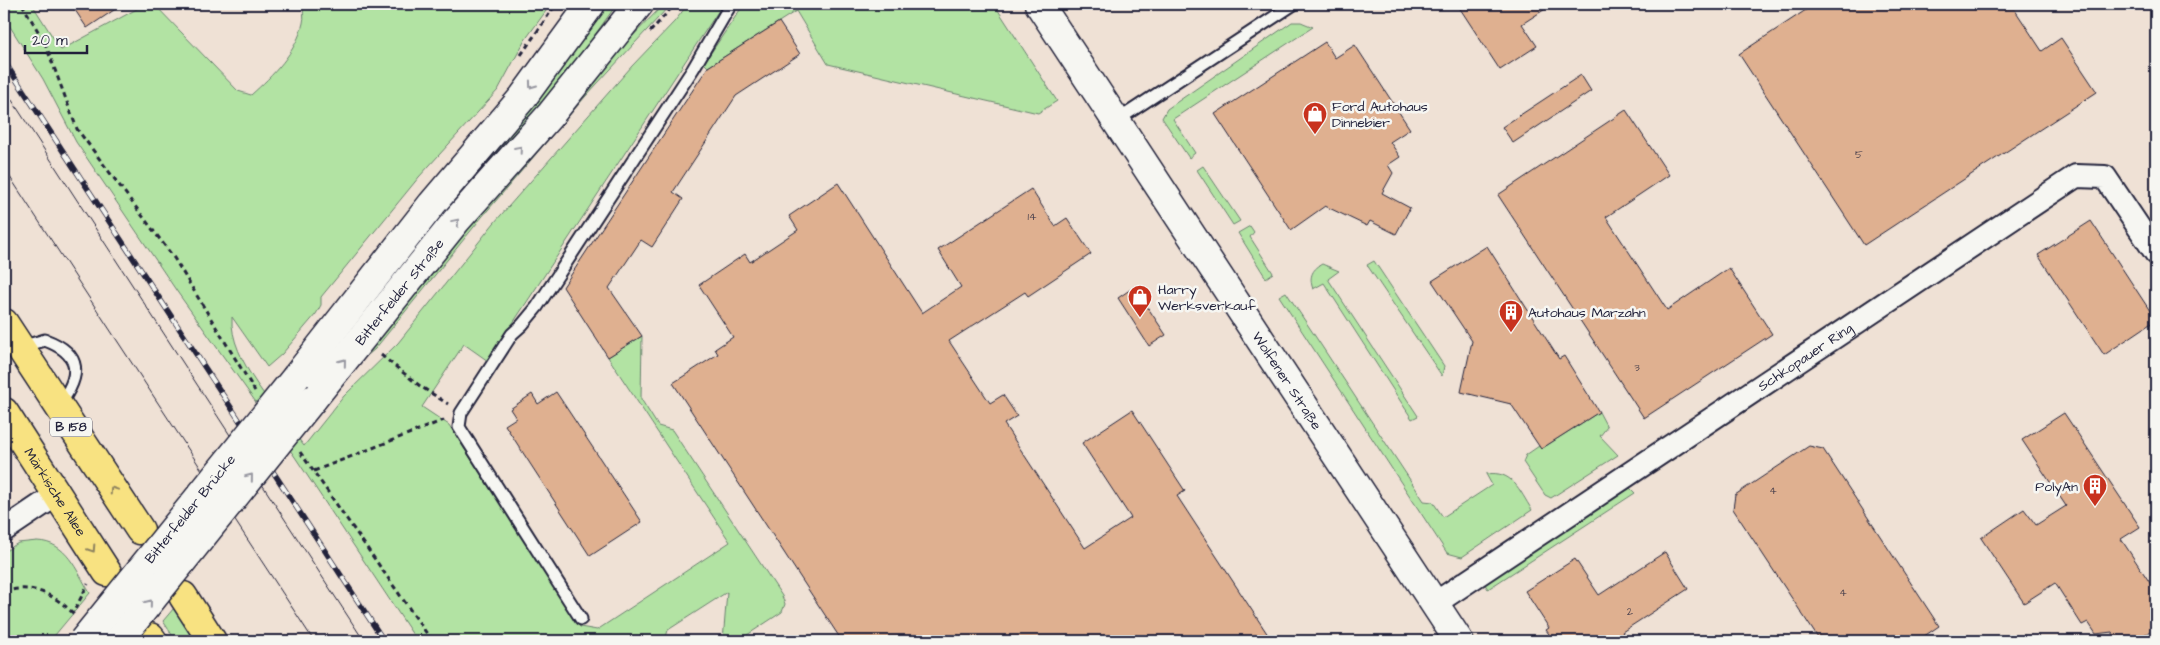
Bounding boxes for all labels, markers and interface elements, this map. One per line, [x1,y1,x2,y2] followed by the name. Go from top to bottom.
[25,22,88,54] scale bar
[32,30,68,51] text: 20 m
[529,79,538,89] one-way arrow
[1332,97,1428,133] place label: Ford Autohaus Dinnebier
[1302,101,1328,135] shop icon: Ford Autohaus Dinnebier
[513,146,522,155] one-way arrow
[1855,147,1863,162] house number: 5
[1028,209,1037,224] house number: 14
[451,219,459,228] one-way arrow
[351,234,449,350] street label: Bitterfelder Straße
[1158,280,1256,316] place label: Harry Werksverkauf
[1127,284,1153,318] shop icon: Harry Werksverkauf
[1498,299,1524,333] building icon: Autohaus Marzahn
[1528,303,1646,323] place label: Autohaus Marzahn
[1754,318,1857,396] street label: Schkopauer Ring
[1247,328,1326,435] street label: Wolfener Straße
[337,359,345,368] one-way arrow
[1634,360,1640,375] house number: 3
[50,418,92,437] road number: B 158
[19,444,91,541] street label: Märkische Allee
[140,450,241,568] street label: Bitterfelder Brücke
[245,473,254,482] one-way arrow
[2082,473,2108,507] building icon: PolyAn
[2035,477,2078,497] place label: PolyAn
[1769,483,1777,498] house number: 4
[110,486,119,495] one-way arrow
[85,544,95,553] one-way arrow
[1839,585,1847,600] house number: 4
[143,600,151,609] one-way arrow
[1627,604,1634,619] house number: 2

